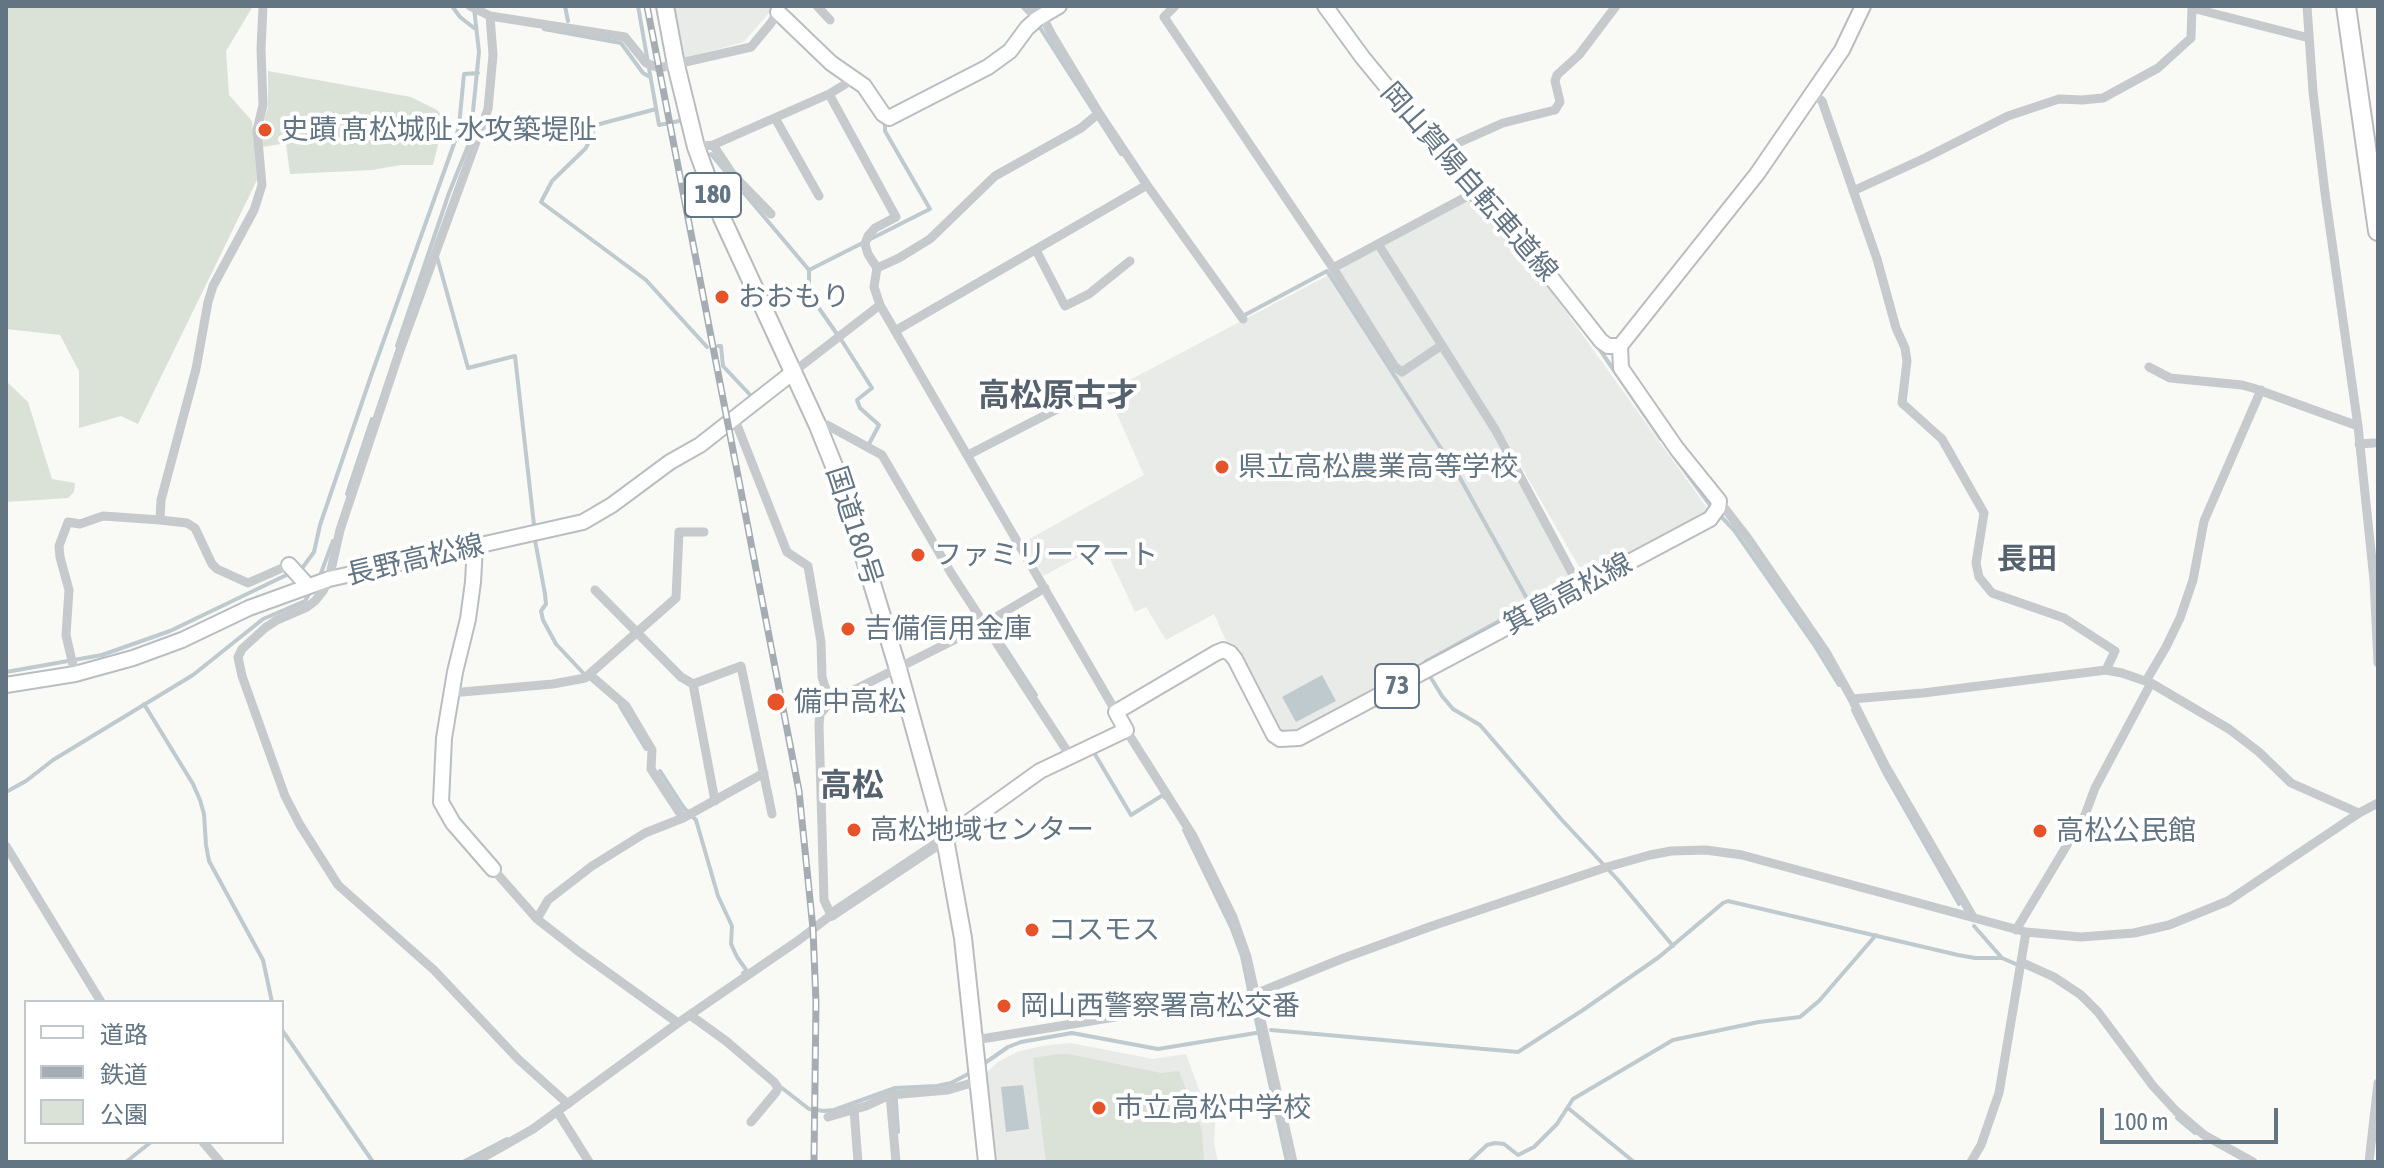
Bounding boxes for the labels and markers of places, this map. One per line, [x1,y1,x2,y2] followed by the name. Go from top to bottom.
[281,113,597,147] place label: 史蹟 髙松城阯 水攻築堤阯
[256,121,274,139] marker: 史蹟 髙松城阯 水攻築堤阯
[738,280,850,314] place label: おおもり
[713,288,731,306] marker: おおもり
[1238,450,1518,484] place label: 県立高松農業高等学校
[1213,458,1231,476] marker: 県立高松農業高等学校
[934,538,1158,572] place label: ファミリーマート
[909,546,927,564] marker: ファミリーマート
[864,612,1032,646] place label: 吉備信用金庫
[839,620,857,638] marker: 吉備信用金庫
[794,685,906,719] place label: 備中高松
[765,691,787,713] marker: 備中高松
[870,813,1094,847] place label: 高松地域センター
[2056,814,2196,848] place label: 高松公民館
[845,821,863,839] marker: 高松地域センター
[2031,822,2049,840] marker: 高松公民館
[1048,913,1160,947] place label: コスモス
[1023,921,1041,939] marker: コスモス
[1020,989,1300,1023] place label: 岡山西警察署高松交番
[995,997,1013,1015] marker: 岡山西警察署高松交番
[1115,1091,1311,1125] place label: 市立高松中学校
[1090,1099,1108,1117] marker: 市立高松中学校

